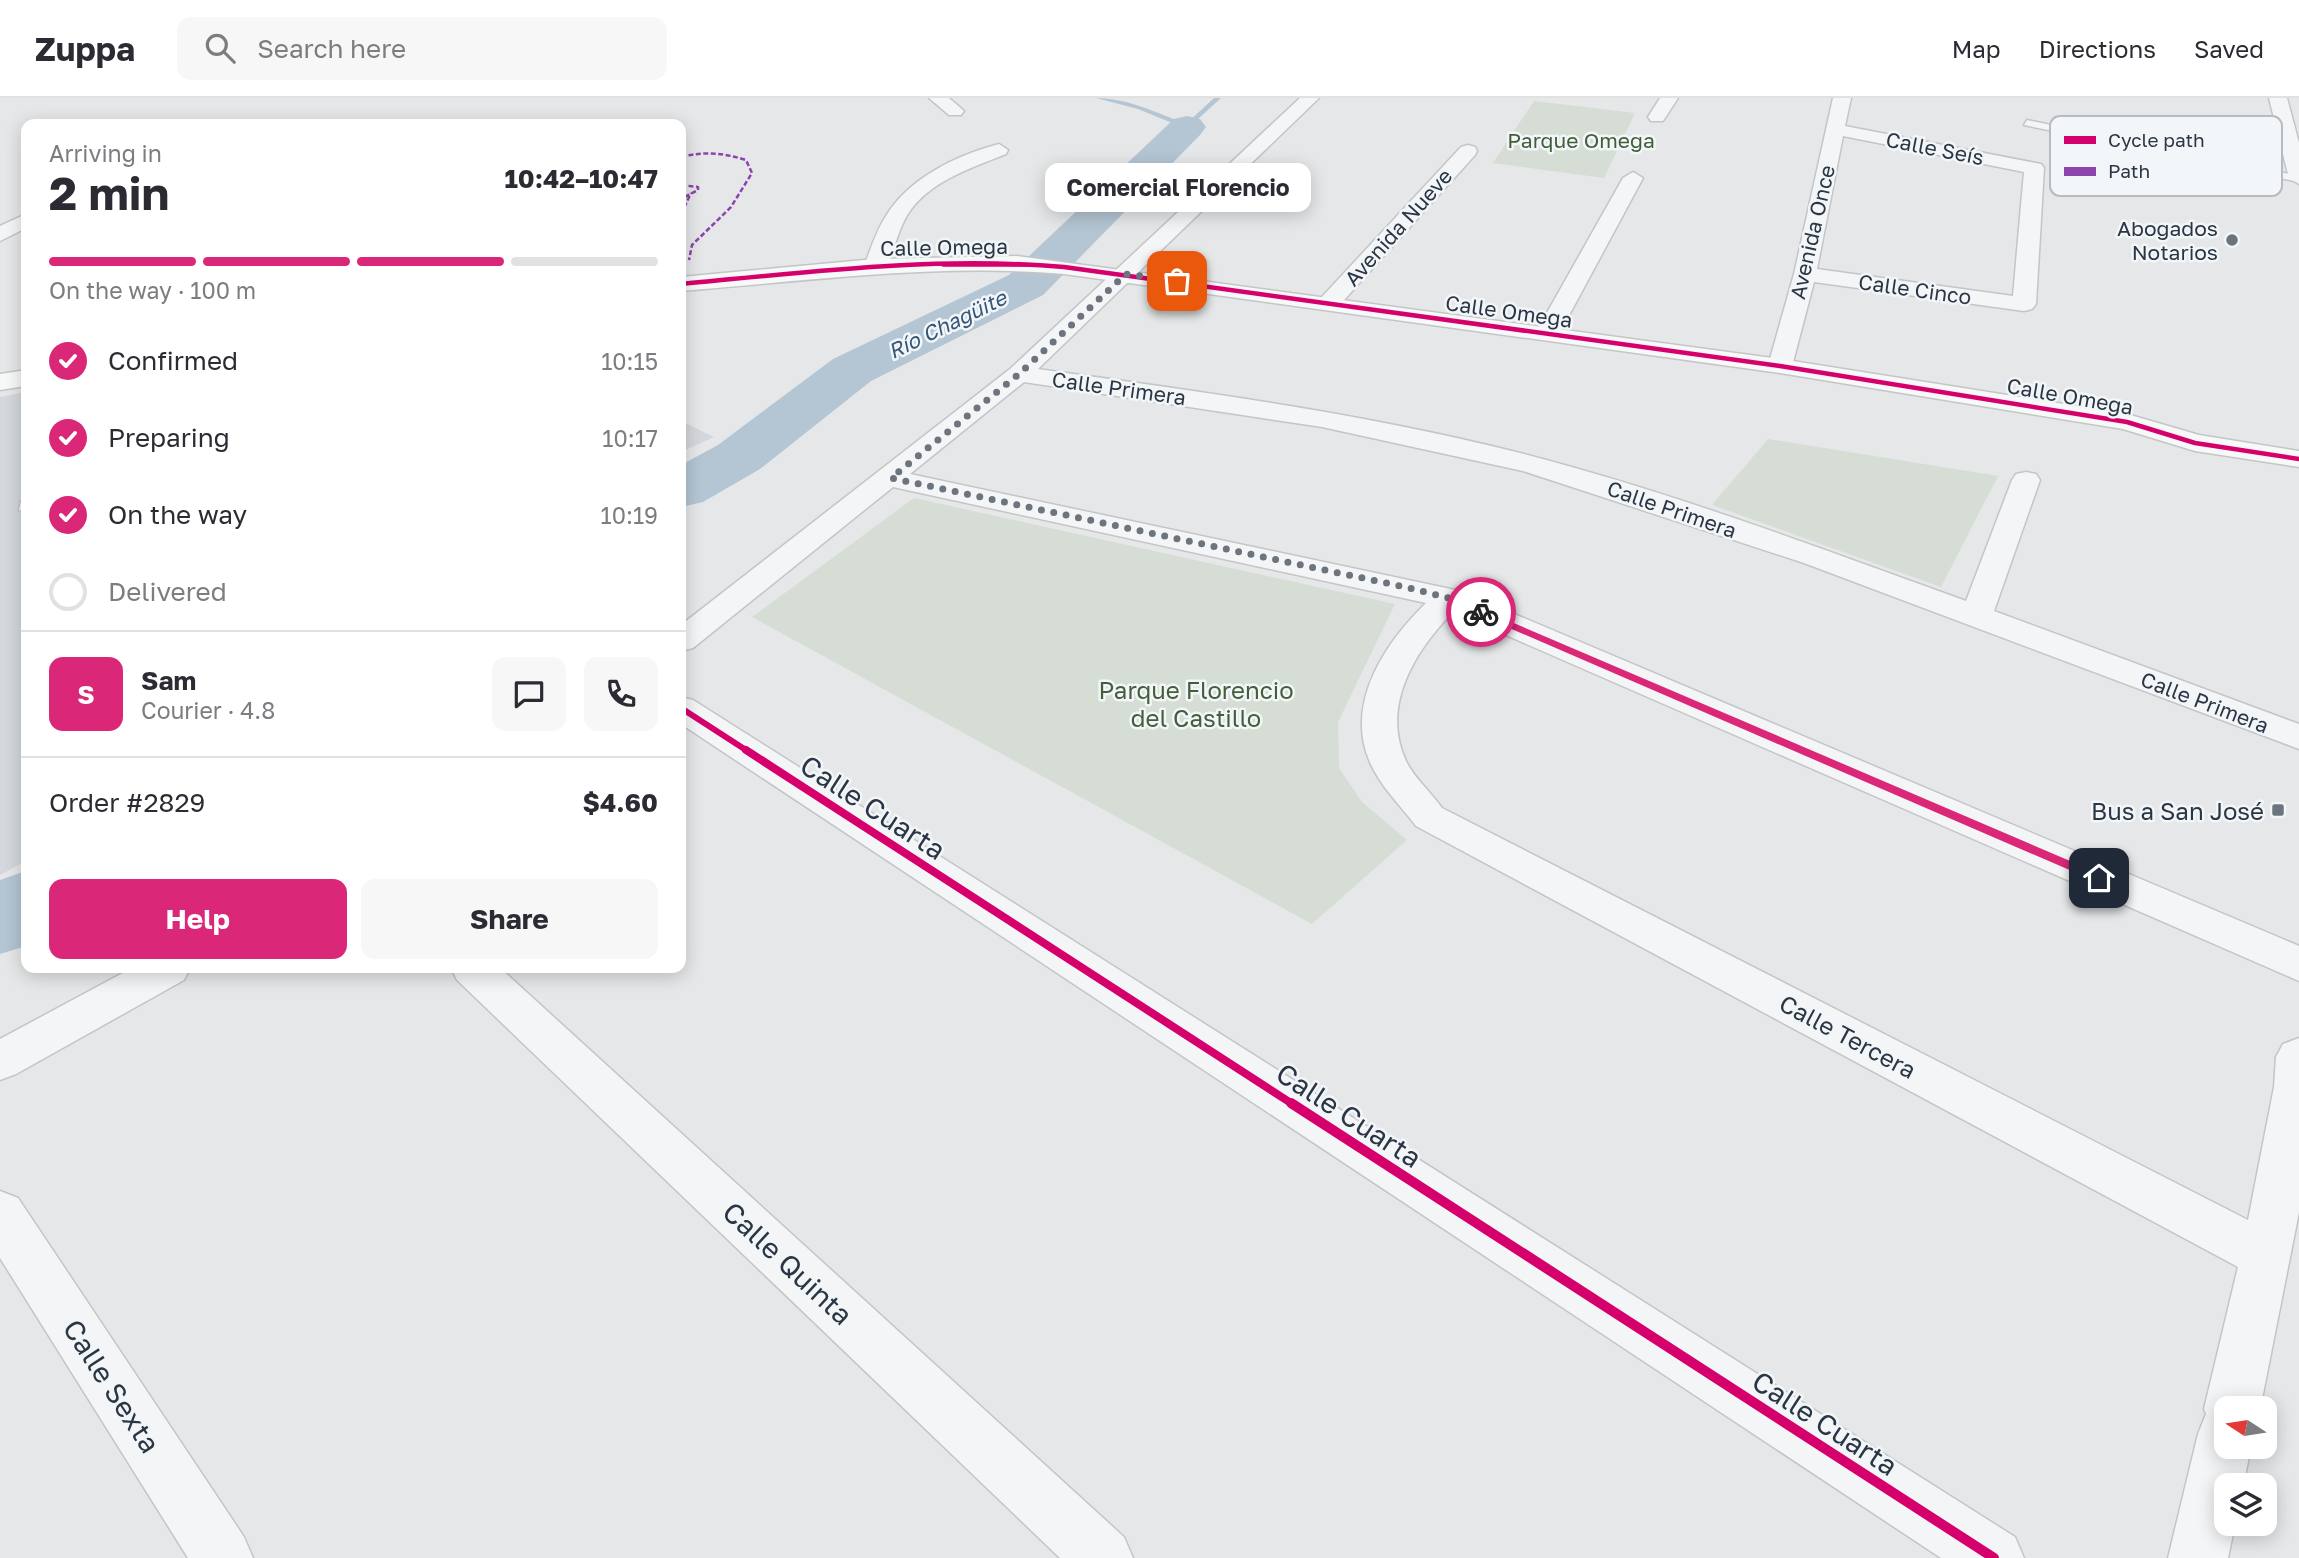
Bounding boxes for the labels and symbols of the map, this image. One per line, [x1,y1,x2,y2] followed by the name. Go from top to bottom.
[2050,116,2282,196] legend
[1884,126,1986,170] street label: Calle Seís
[1507,127,1655,153] park label: Parque Omega
[2108,128,2205,151] text: Cycle path
[2108,159,2150,182] text: Path
[1044,162,1310,211] callout: Comercial Florencio
[1784,162,1840,302] street label: Avenida Once
[1339,163,1457,291] street label: Avenida Nueve
[2117,215,2218,265] place label: Abogados Notarios
[2224,232,2240,248] marker: Abogados Notarios
[880,233,1008,261] street label: Calle Omega
[1147,251,1207,311] pin
[1857,268,1973,310] street label: Calle Cinco
[883,283,1012,364] water label: Río Chagüite
[1444,289,1574,333] street label: Calle Omega
[1050,366,1188,410] street label: Calle Primera
[2005,372,2135,420] street label: Calle Omega
[1604,475,1740,543] street label: Calle Primera
[1446,577,1516,647] courier
[2137,666,2273,738] street label: Calle Primera
[1098,675,1294,732] park label: Parque Florencio del Castillo
[794,748,952,866] street label: Calle Cuarta
[2091,796,2264,825] place label: Bus a San José
[2270,802,2286,818] marker: Bus a San José
[2069,848,2129,908] pin
[1775,988,1921,1084] street label: Calle Tercera
[1270,1056,1428,1174] street label: Calle Cuarta
[716,1195,860,1331] street label: Calle Quinta
[57,1313,167,1459] street label: Calle Sexta
[1746,1364,1904,1482] street label: Calle Cuarta
[2214,1396,2277,1460] north arrow

